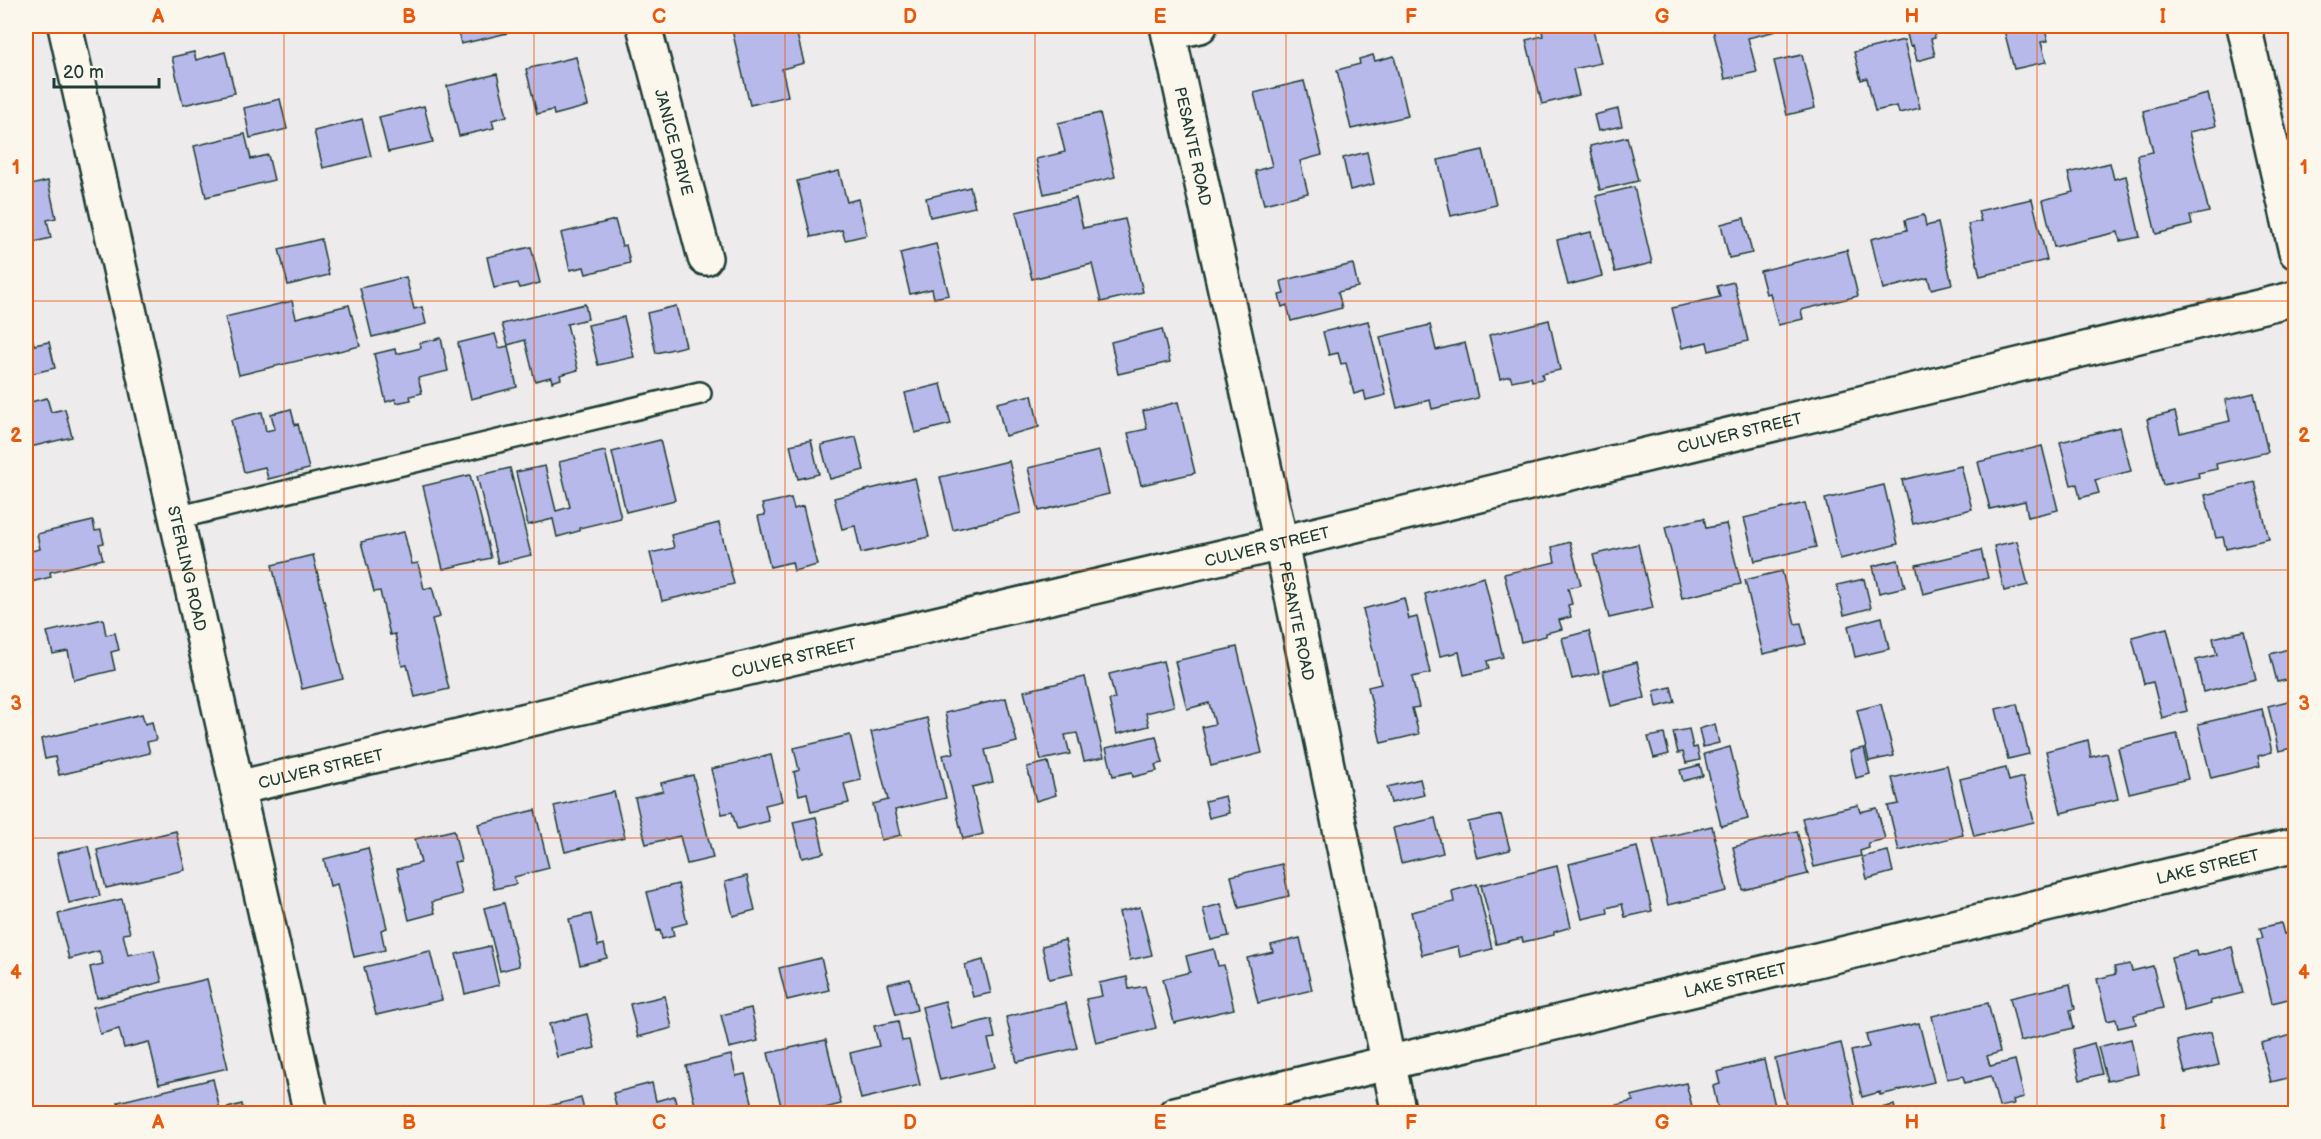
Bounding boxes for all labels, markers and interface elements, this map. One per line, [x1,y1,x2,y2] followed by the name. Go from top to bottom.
[151,5,165,29] text: A
[402,5,416,29] text: B
[652,5,666,29] text: C
[903,5,917,29] text: D
[1154,5,1167,29] text: E
[1405,5,1417,29] text: F
[1655,5,1670,29] text: G
[1905,5,1919,29] text: H
[2160,5,2166,29] text: I
[54,51,159,89] scale bar
[63,62,104,83] text: 20 m
[1170,85,1214,208] street label: PESANTE ROAD
[650,87,696,198] street label: JANICE DRIVE
[12,156,20,180] text: 1
[2300,156,2308,180] text: 1
[1675,409,1805,458] street label: CULVER STREET
[10,424,22,448] text: 2
[2298,424,2310,448] text: 2
[163,504,210,633] street label: STERLING ROAD
[1203,523,1332,572] street label: CULVER STREET
[1274,560,1317,683] street label: PESANTE ROAD
[730,635,859,683] street label: CULVER STREET
[10,692,22,716] text: 3
[2298,692,2310,716] text: 3
[257,746,386,794] street label: CULVER STREET
[2155,846,2262,889] street label: LAKE STREET
[1682,959,1789,1003] street label: LAKE STREET
[10,961,22,985] text: 4
[2298,961,2310,985] text: 4
[151,1111,165,1135] text: A
[402,1111,416,1135] text: B
[652,1111,666,1135] text: C
[903,1111,917,1135] text: D
[1154,1111,1167,1135] text: E
[1405,1111,1417,1135] text: F
[1655,1111,1670,1135] text: G
[1905,1111,1919,1135] text: H
[2160,1111,2166,1135] text: I

